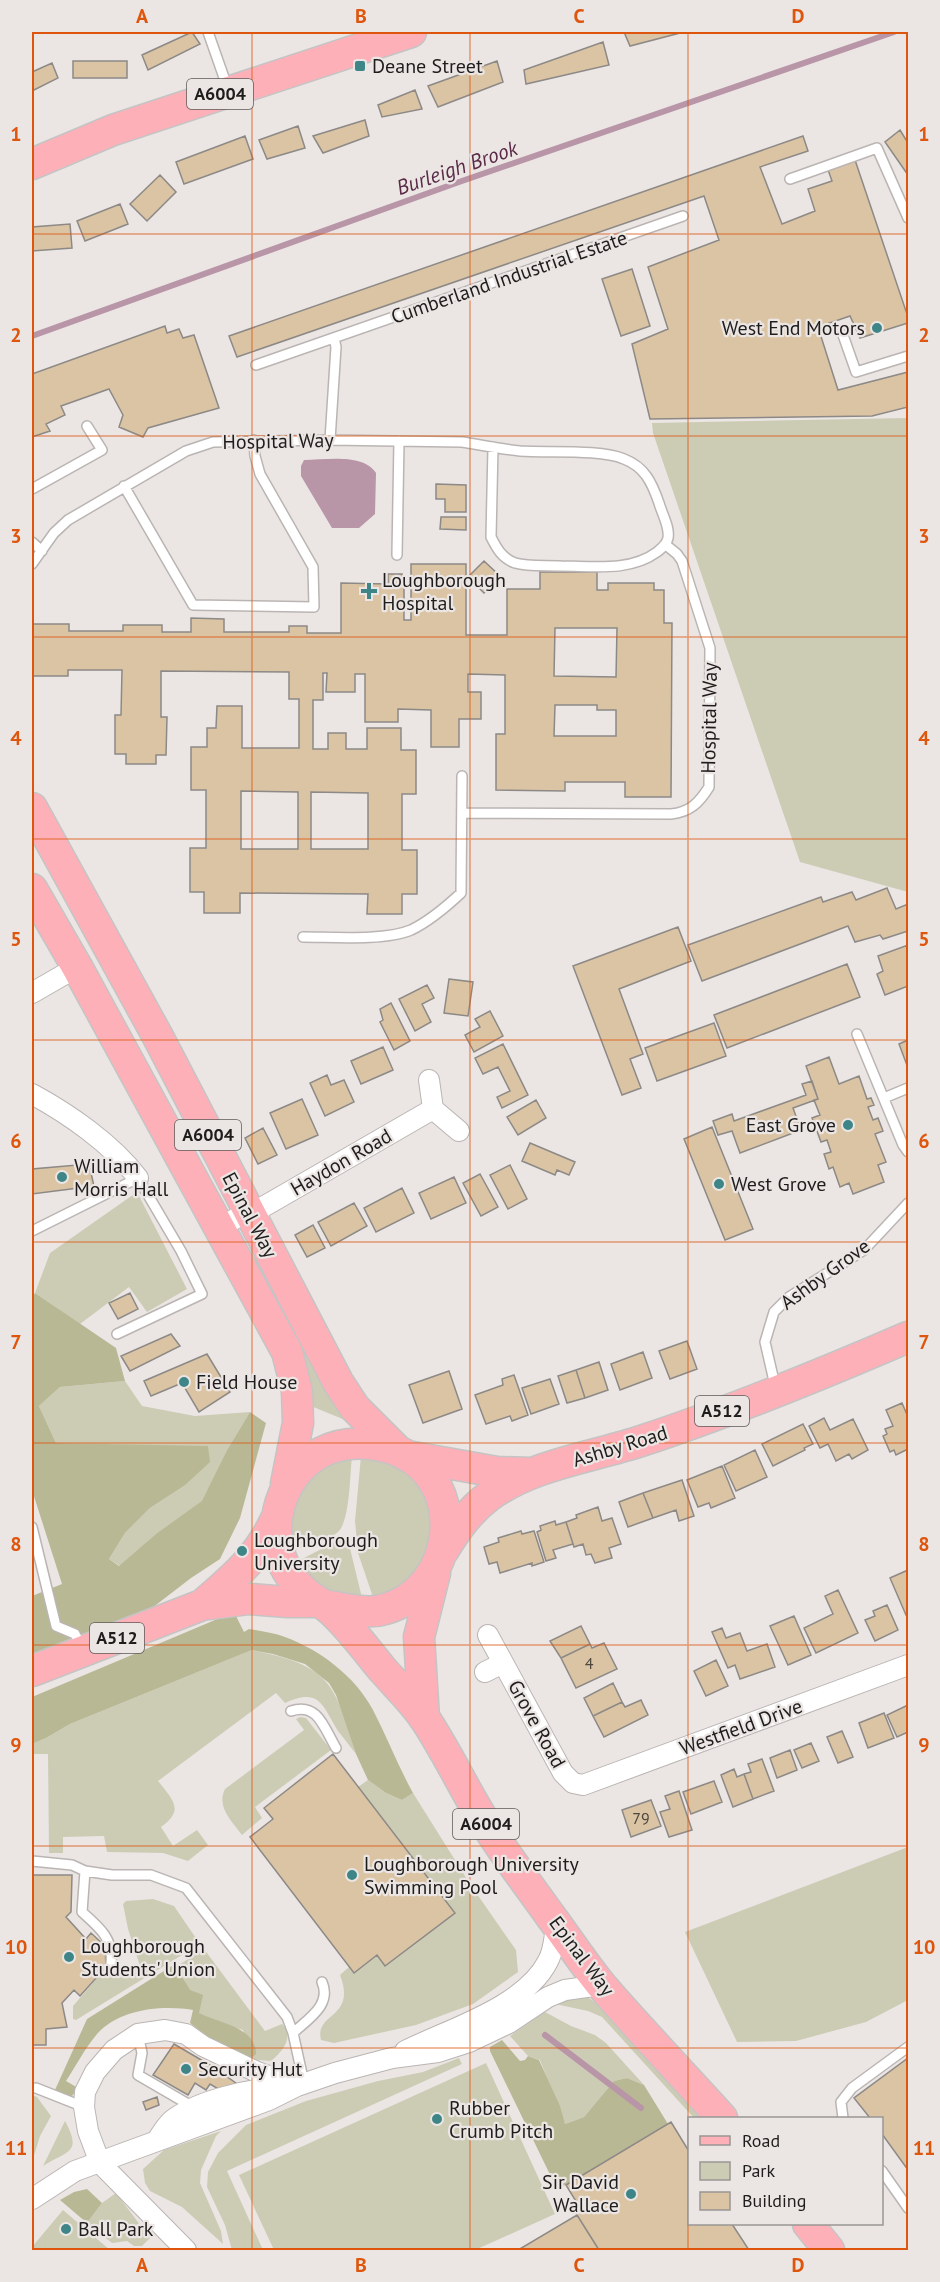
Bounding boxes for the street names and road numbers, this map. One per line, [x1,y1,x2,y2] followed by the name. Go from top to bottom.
[187,79,253,109] road number: A6004
[388,224,630,330] street label: Cumberland Industrial Estate
[222,427,335,455] street label: Hospital Way
[695,661,723,774] street label: Hospital Way
[175,1120,241,1150] road number: A6004
[286,1123,396,1201] street label: Haydon Road
[217,1168,284,1263] street label: Epinal Way
[775,1233,875,1315] street label: Ashby Grove
[695,1396,749,1426] road number: A512
[569,1419,671,1473] street label: Ashby Road
[90,1623,144,1653] road number: A512
[502,1675,572,1773] street label: Grove Road
[676,1693,806,1761] street label: Westfield Drive
[453,1809,519,1839] road number: A6004
[543,1911,621,2002] street label: Epinal Way

